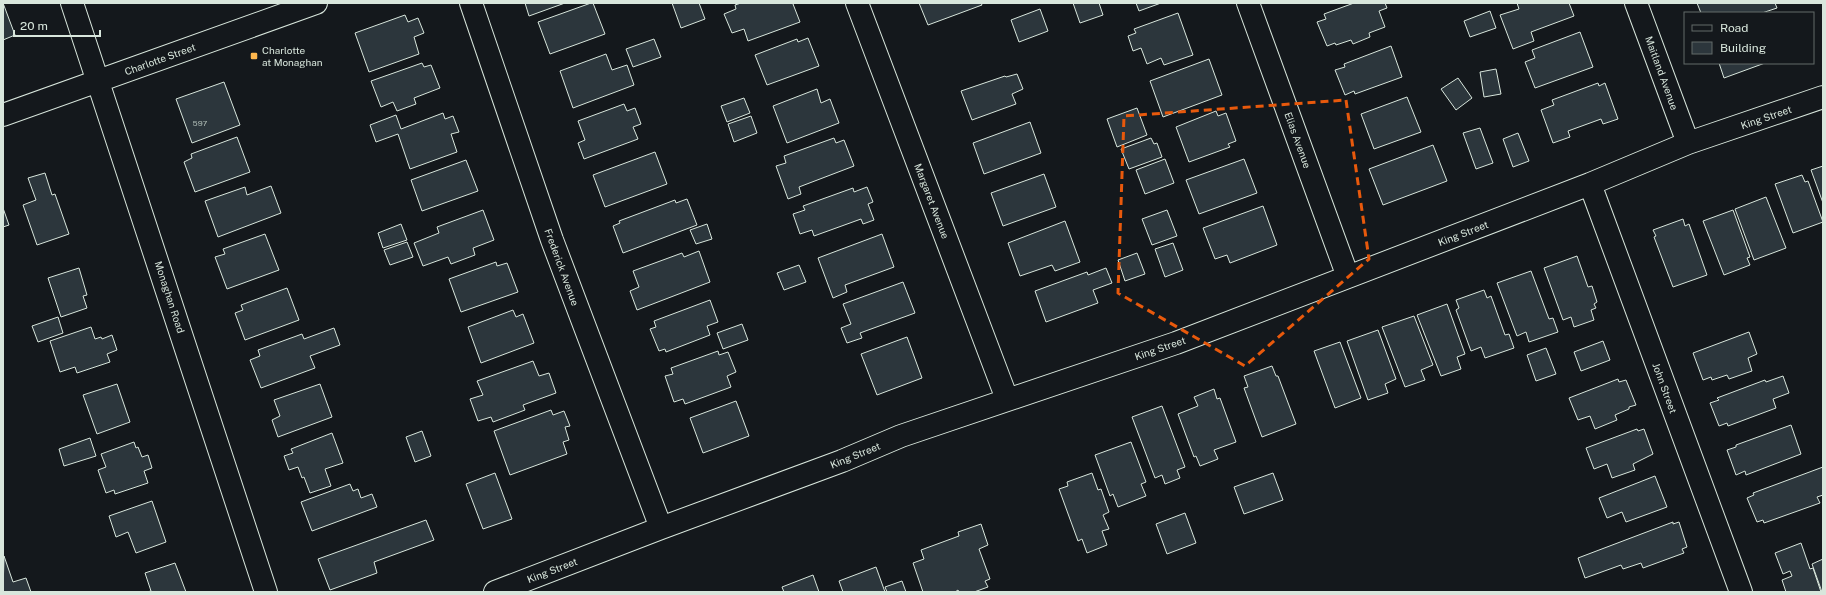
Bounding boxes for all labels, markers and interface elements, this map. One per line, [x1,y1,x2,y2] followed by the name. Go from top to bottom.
[14,12,100,38] scale bar
[1684,12,1814,64] legend
[20,19,48,33] text: 20 m
[1720,21,1748,35] text: Road
[1643,34,1681,112] street label: Maitland Avenue
[123,41,197,77] street label: Charlotte Street
[1720,41,1766,55] text: Building
[262,44,323,68] place label: Charlotte at Monaghan
[249,51,259,61] marker: Charlotte at Monaghan
[1739,103,1793,131] street label: King Street
[1282,110,1314,170] street label: Elias Avenue
[193,118,208,128] house number: 597
[912,162,952,241] street label: Margaret Avenue
[1436,218,1490,248] street label: King Street
[542,227,582,308] street label: Frederick Avenue
[153,259,187,335] street label: Monaghan Road
[1133,334,1187,362] street label: King Street
[1650,361,1680,415] street label: John Street
[828,439,882,470] street label: King Street
[525,555,579,585] street label: King Street

